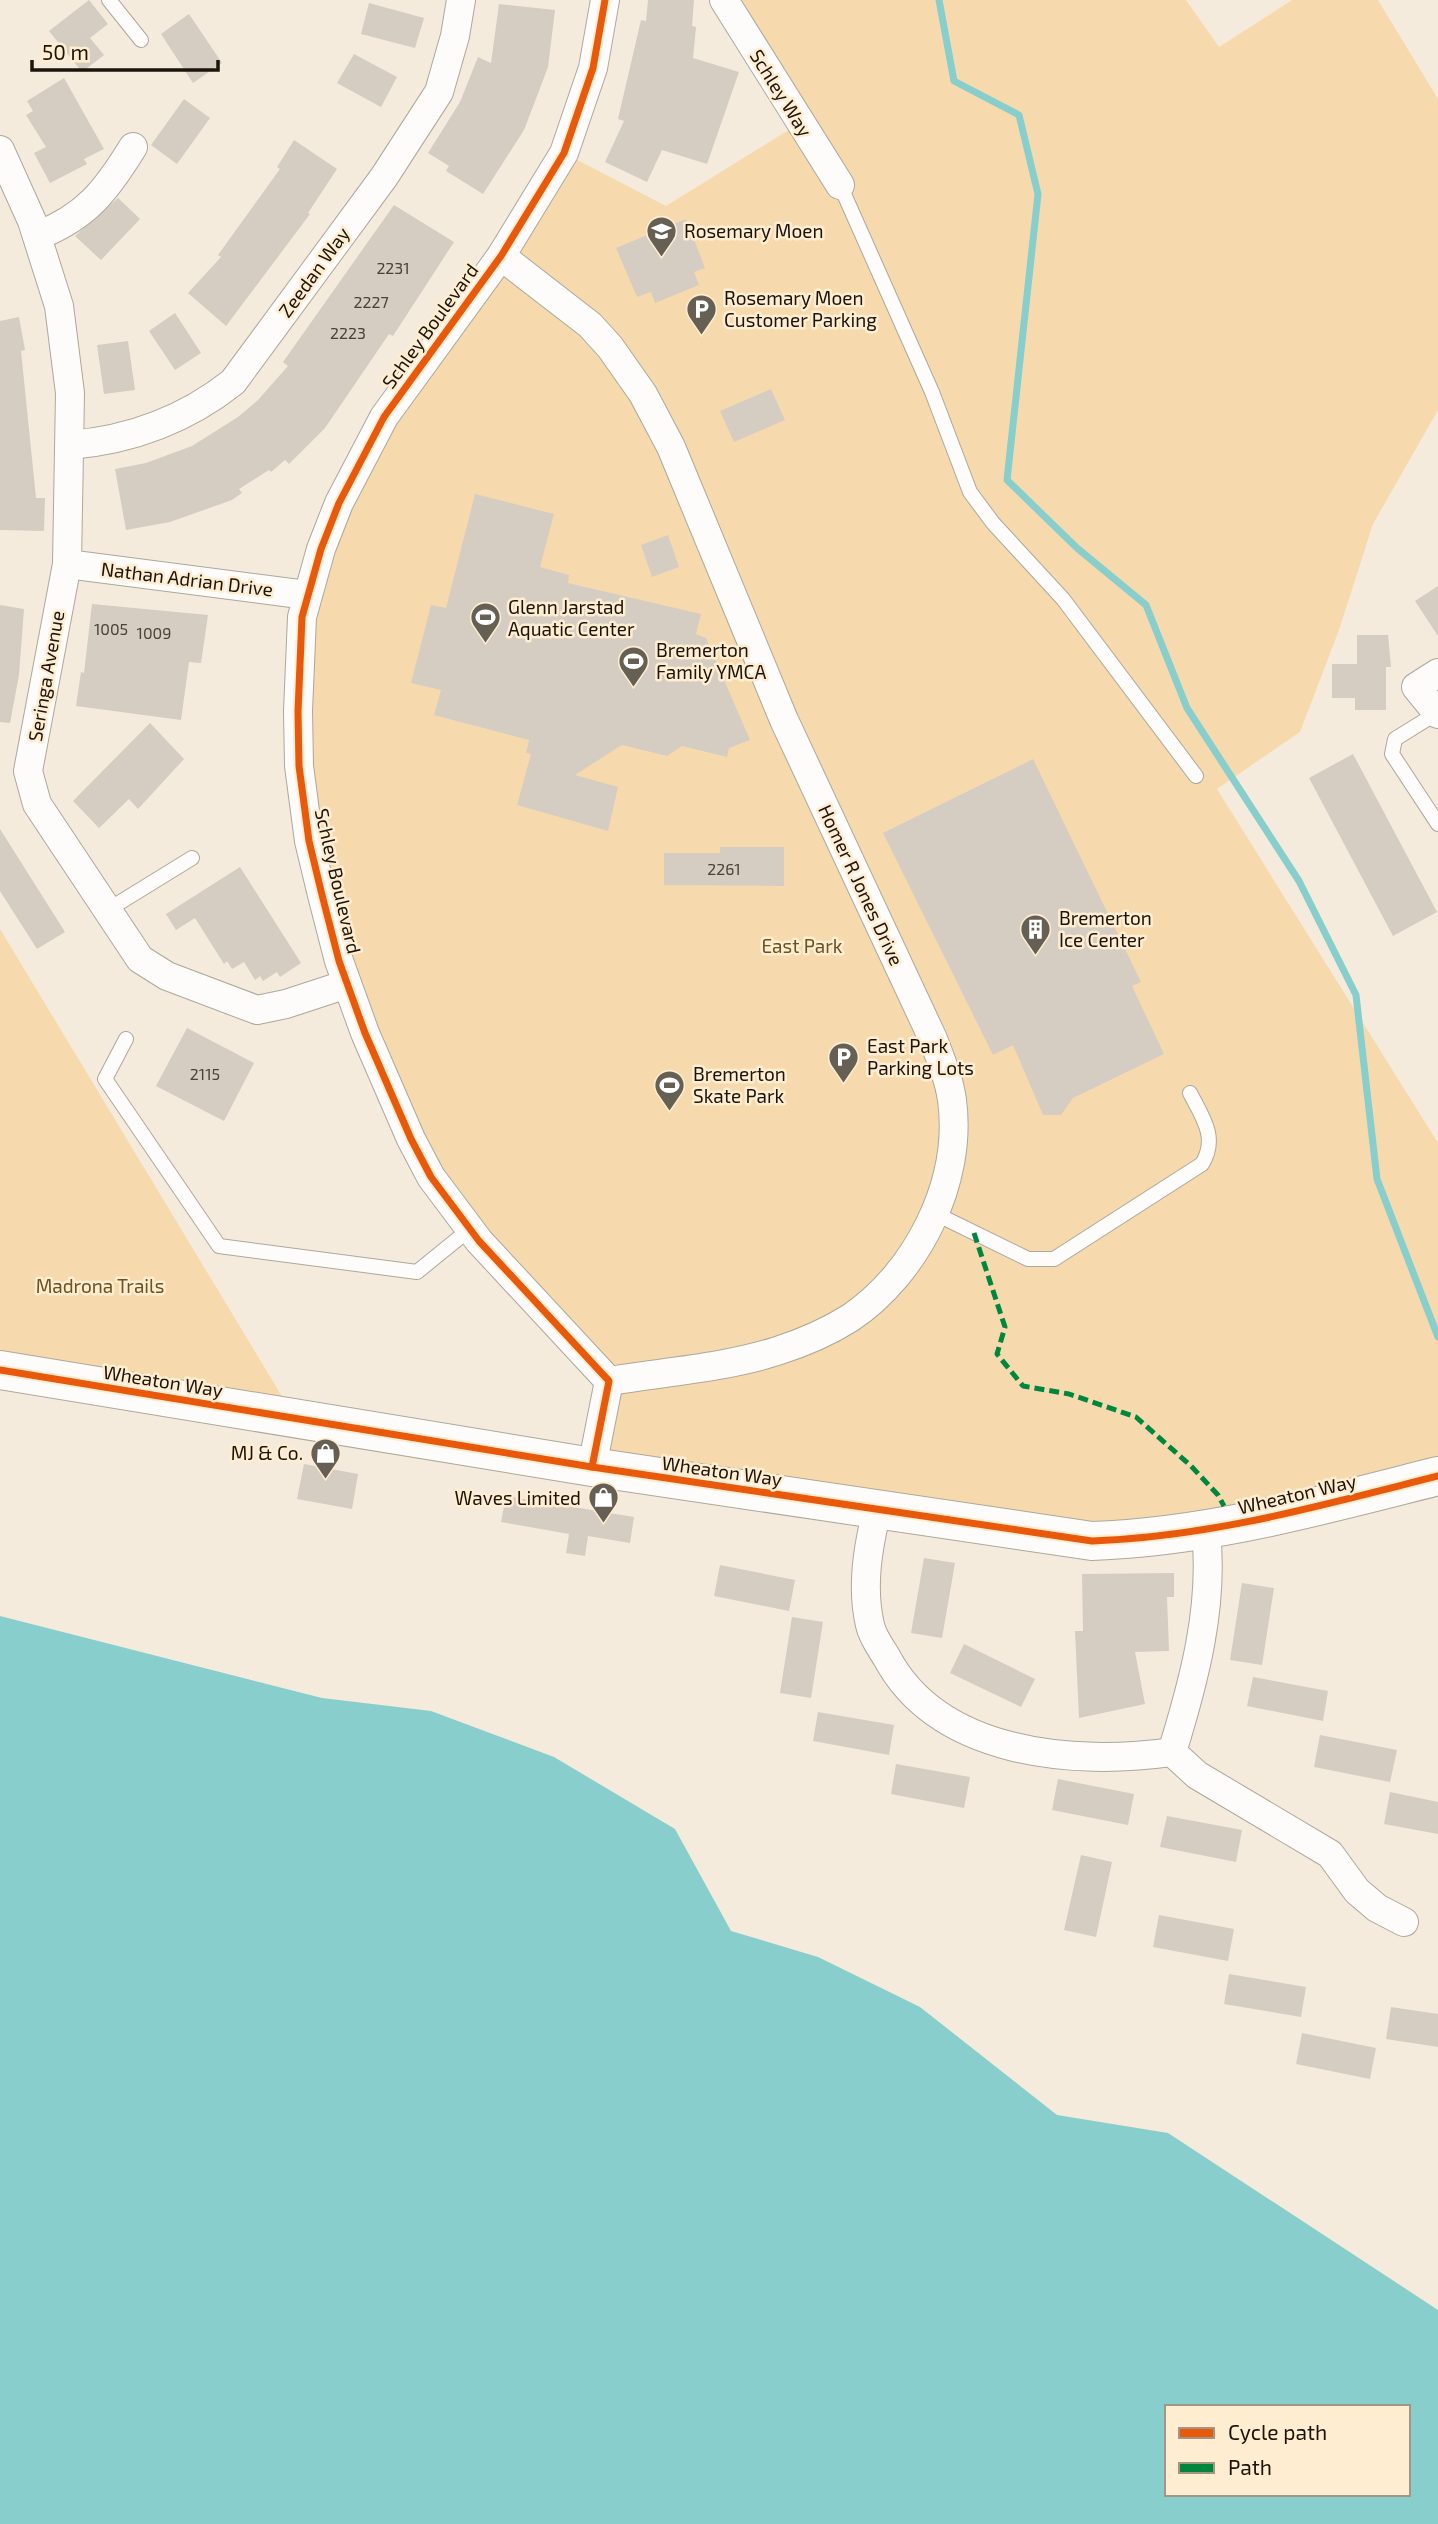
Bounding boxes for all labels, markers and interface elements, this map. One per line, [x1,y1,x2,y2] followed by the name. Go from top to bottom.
[32,28,217,72] scale bar
[42,39,89,64] text: 50 m
[746,45,817,141] street label: Schley Way
[644,214,678,258] school or university icon: Rosemary Moen
[684,219,824,242] place label: Rosemary Moen
[273,222,354,321] street label: Zeedan Way
[376,258,410,277] house number: 2231
[377,259,483,393] street label: Schley Boulevard
[724,286,877,331] place label: Rosemary Moen Customer Parking
[353,292,389,311] house number: 2227
[684,292,718,336] parking icon: Rosemary Moen Customer Parking
[330,323,366,342] house number: 2223
[100,557,274,600] street label: Nathan Adrian Drive
[508,595,635,640] place label: Glenn Jarstad Aquatic Center
[468,601,502,645] sports icon: Glenn Jarstad Aquatic Center
[23,609,68,743] street label: Seringa Avenue
[94,619,128,638] house number: 1005
[137,623,171,642] house number: 1009
[656,638,766,683] place label: Bremerton Family YMCA
[616,644,650,688] sports icon: Bremerton Family YMCA
[814,801,909,969] street label: Homer R Jones Drive
[311,806,366,956] street label: Schley Boulevard
[707,859,741,878] house number: 2261
[1059,906,1152,951] place label: Bremerton Ice Center
[1019,912,1053,956] building icon: Bremerton Ice Center
[761,934,843,957] park label: East Park
[867,1034,974,1079] place label: East Park Parking Lots
[827,1040,861,1084] parking icon: East Park Parking Lots
[693,1062,786,1107] place label: Bremerton Skate Park
[190,1064,220,1083] house number: 2115
[653,1068,687,1112] sports icon: Bremerton Skate Park
[36,1274,164,1297] park label: Madrona Trails
[102,1360,225,1401] street label: Wheaton Way
[309,1436,343,1480] shop icon: MJ & Co.
[231,1441,303,1464] place label: MJ & Co.
[661,1451,784,1490] street label: Wheaton Way
[1235,1469,1358,1518] street label: Wheaton Way
[587,1481,621,1525] shop icon: Waves Limited
[455,1486,581,1509] place label: Waves Limited
[1165,2405,1410,2496] legend
[1228,2419,1327,2444] text: Cycle path
[1228,2454,1272,2479] text: Path

